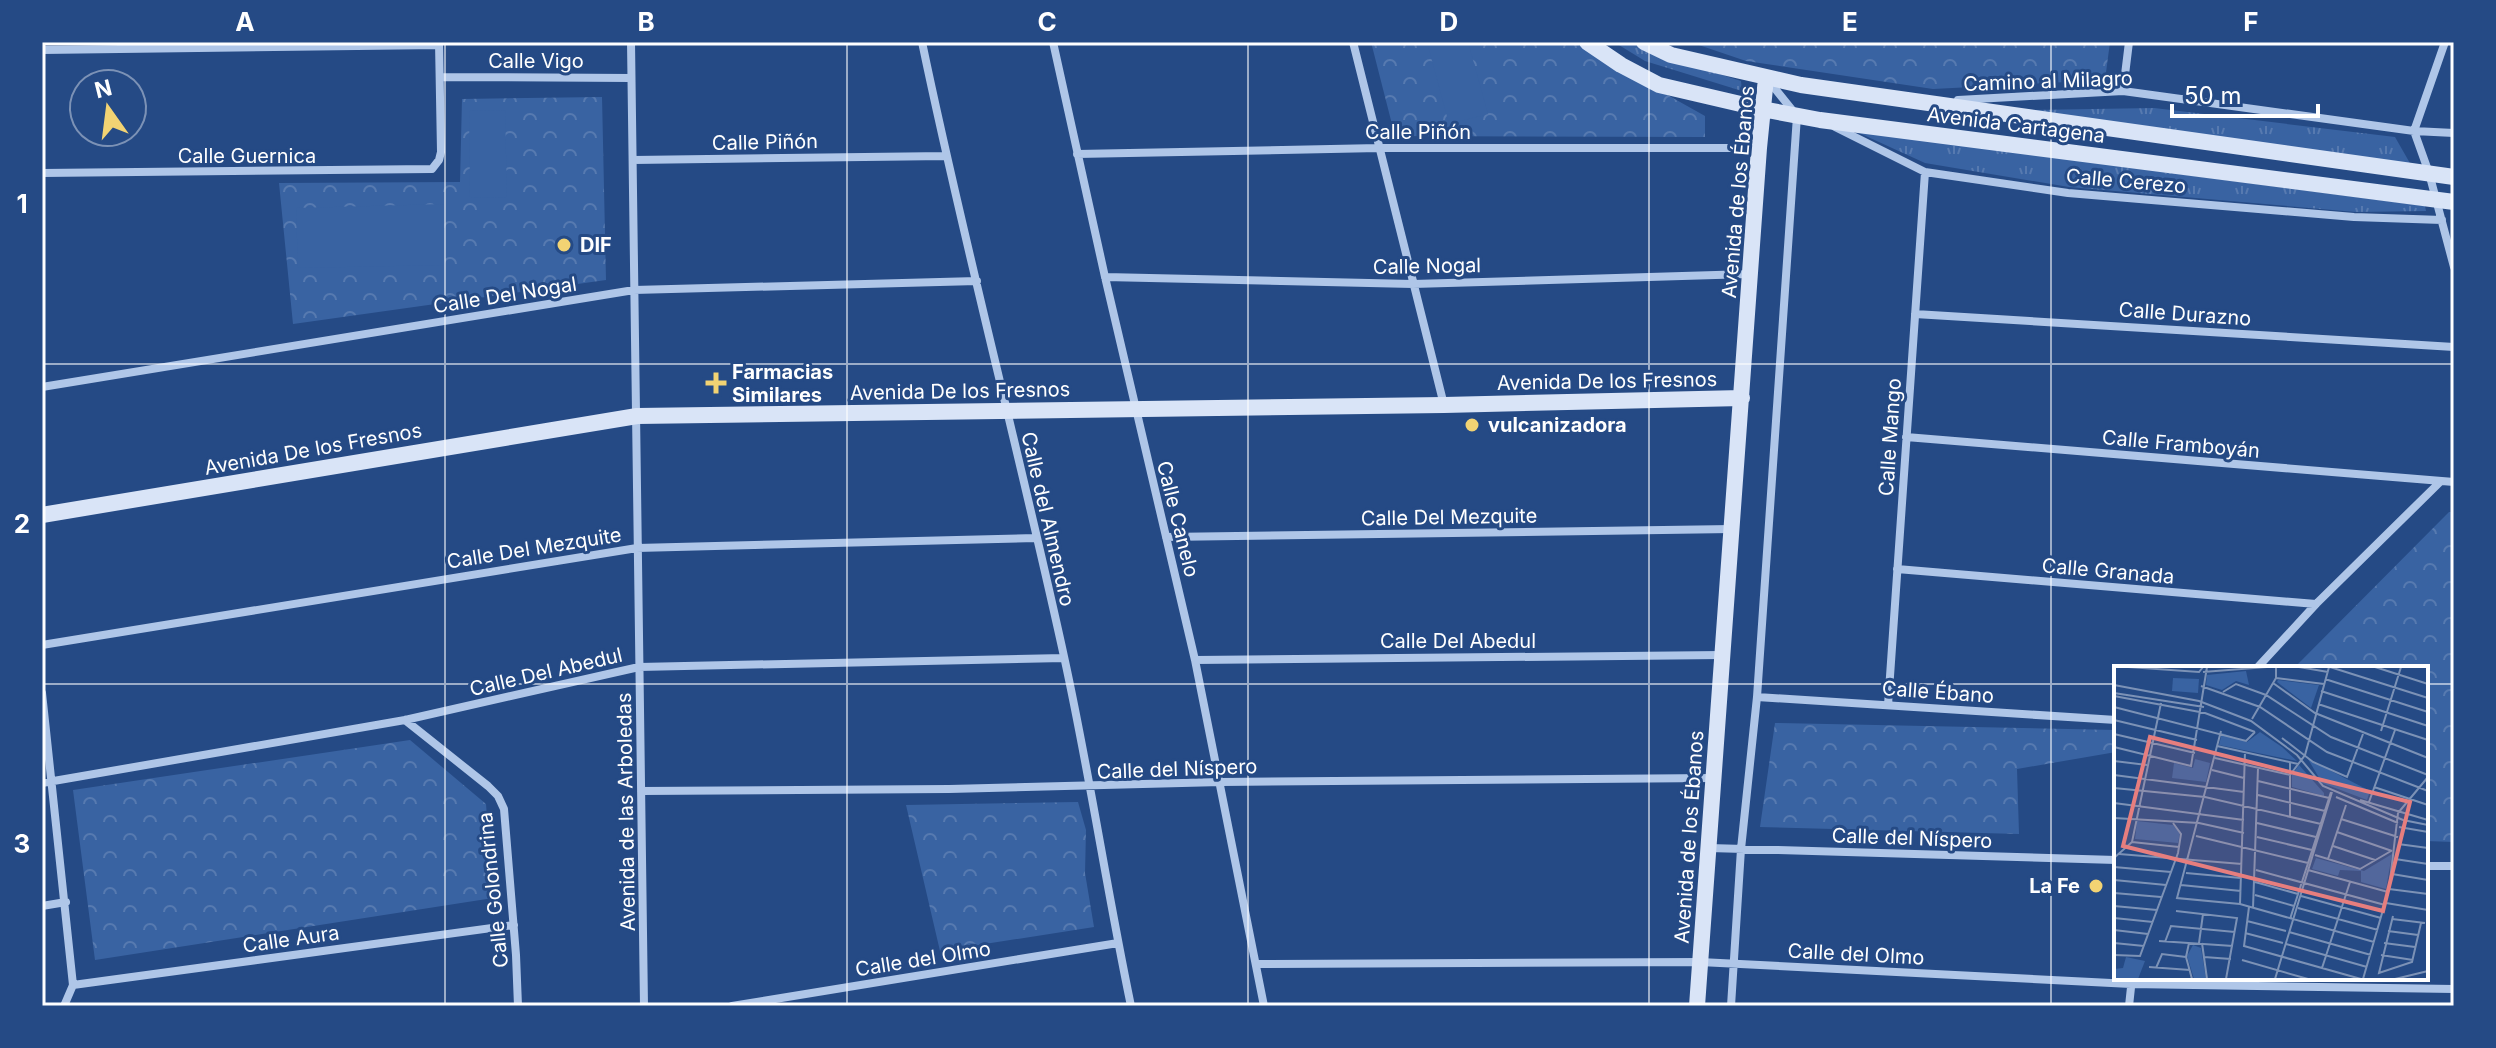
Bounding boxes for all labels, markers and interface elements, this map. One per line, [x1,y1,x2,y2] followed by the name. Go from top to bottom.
[235,6,255,37] text: A
[637,6,655,37] text: B
[1037,6,1057,37] text: C
[1440,6,1458,37] text: D
[1842,6,1858,37] text: E
[2243,6,2259,37] text: F
[488,49,584,73] street label: Calle Vigo
[1963,66,2133,96] street label: Camino al Milagro
[68,68,148,148] north arrow
[2172,68,2318,118] scale bar
[92,74,114,103] text: N
[2184,81,2242,110] text: 50 m
[1716,85,1759,299] street label: Avenida de los Ébanos
[1926,102,2106,148] street label: Avenida Cartagena
[1365,120,1471,144] street label: Calle Piñón
[712,129,818,155] street label: Calle Piñón
[178,144,316,168] street label: Calle Guernica
[2065,164,2187,198] street label: Calle Cerezo
[16,188,28,219] text: 1
[580,233,612,257] place label: DIF
[555,236,573,254] marker: DIF
[1373,253,1481,279] street label: Calle Nogal
[432,272,578,318] street label: Calle Del Nogal
[2118,297,2252,331] street label: Calle Durazno
[732,360,833,407] place label: Farmacias Similares
[1497,367,1717,395] street label: Avenida De los Fresnos
[707,374,725,392] marker: Farmacias Similares
[850,377,1070,405] street label: Avenida De los Fresnos
[1874,377,1906,497] street label: Calle Mango
[1488,413,1627,437] place label: vulcanizadora
[1463,416,1481,434] marker: vulcanizadora
[202,418,424,480] street label: Avenida De los Fresnos
[2101,425,2261,463] street label: Calle Framboyán
[1016,429,1080,609] street label: Calle del Almendro
[1152,458,1204,580] street label: Calle Canelo
[1361,503,1537,531] street label: Calle Del Mezquite
[14,508,30,539] text: 2
[445,522,623,574] street label: Calle Del Mezquite
[2041,553,2175,589] street label: Calle Granada
[1380,629,1536,653] street label: Calle Del Abedul
[467,643,625,701] street label: Calle Del Abedul
[2114,666,2428,980] inset map
[1881,675,1995,708] street label: Calle Ébano
[612,692,640,932] street label: Avenida de las Arboledas
[1669,730,1708,944] street label: Avenida de los Ébanos
[1096,754,1258,784] street label: Calle del Níspero
[473,811,513,969] street label: Calle Golondrina
[1831,823,1993,853] street label: Calle del Níspero
[14,828,30,859] text: 3
[2029,874,2080,898] place label: La Fe
[2087,877,2105,895] marker: La Fe
[241,920,341,958] street label: Calle Aura
[854,936,992,982] street label: Calle del Olmo
[1787,938,1925,970] street label: Calle del Olmo

